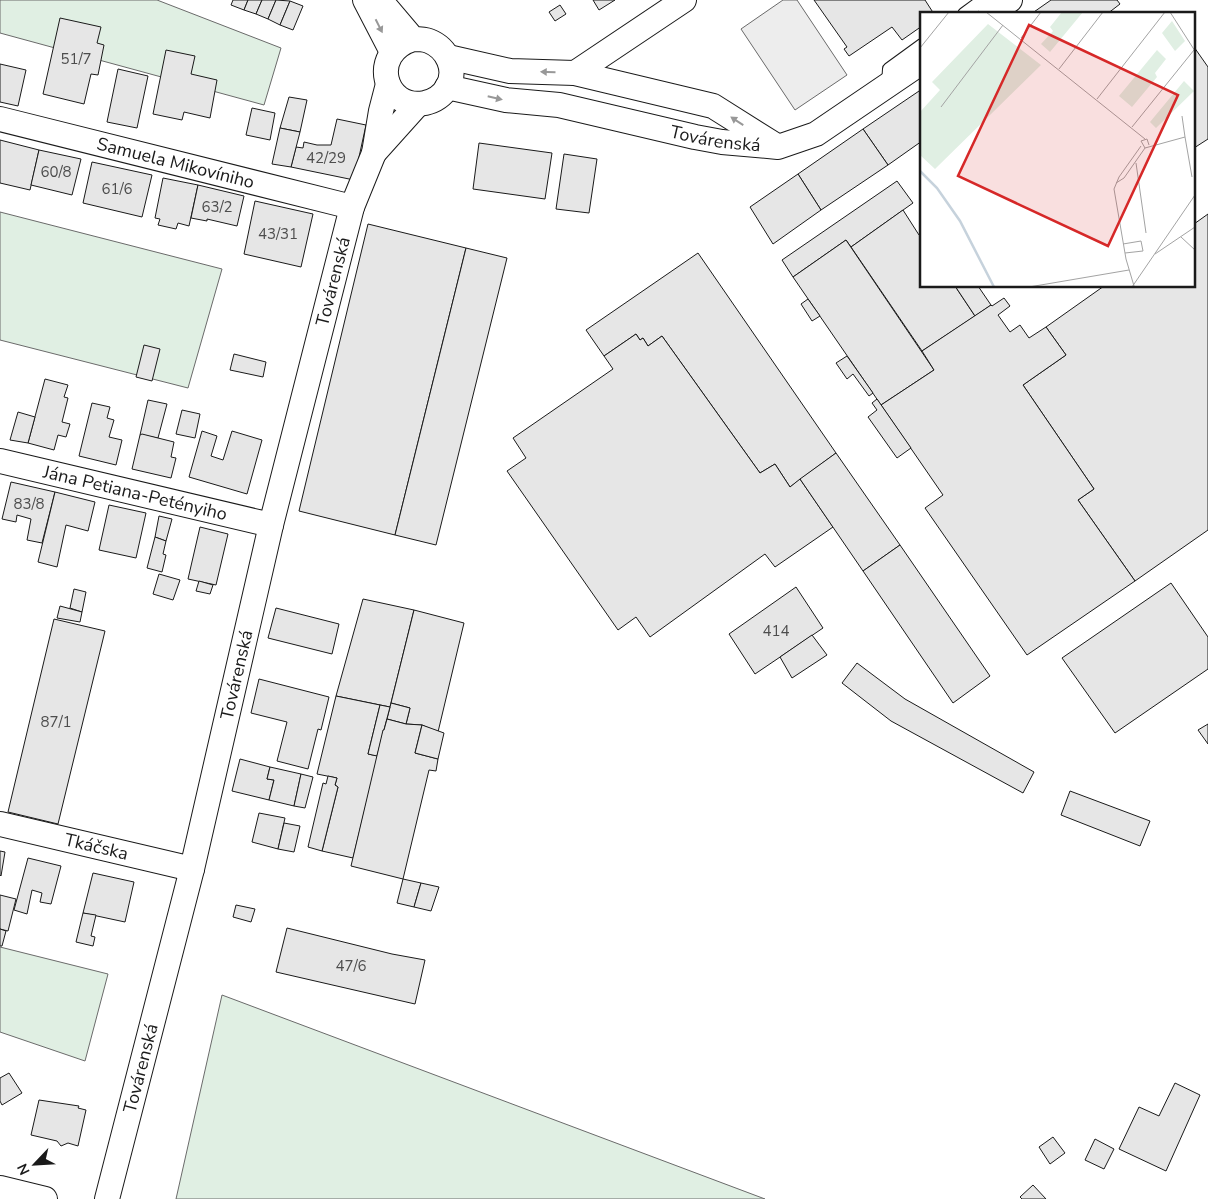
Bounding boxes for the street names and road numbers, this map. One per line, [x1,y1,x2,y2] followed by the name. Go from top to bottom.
[668,120,762,157] street label: Továrenská
[94,132,257,194] street label: Samuela Mikovíniho
[310,234,356,329] street label: Továrenská
[40,459,230,526] street label: Jána Petiana-Petényiho
[215,628,259,722] street label: Továrenská
[62,828,131,866] street label: Tkáčska
[118,1021,164,1115] street label: Továrenská

